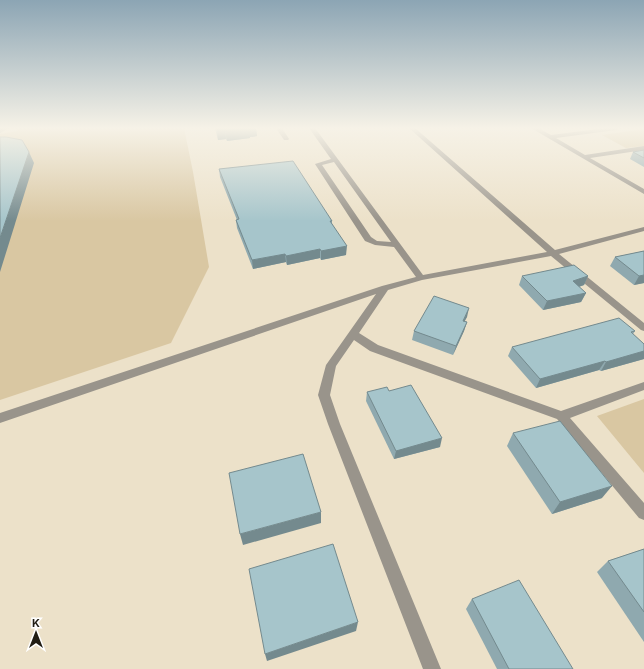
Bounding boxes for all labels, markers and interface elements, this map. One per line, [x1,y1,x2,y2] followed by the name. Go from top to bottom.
[16,613,56,653] north arrow
[32,616,40,630] text: K

